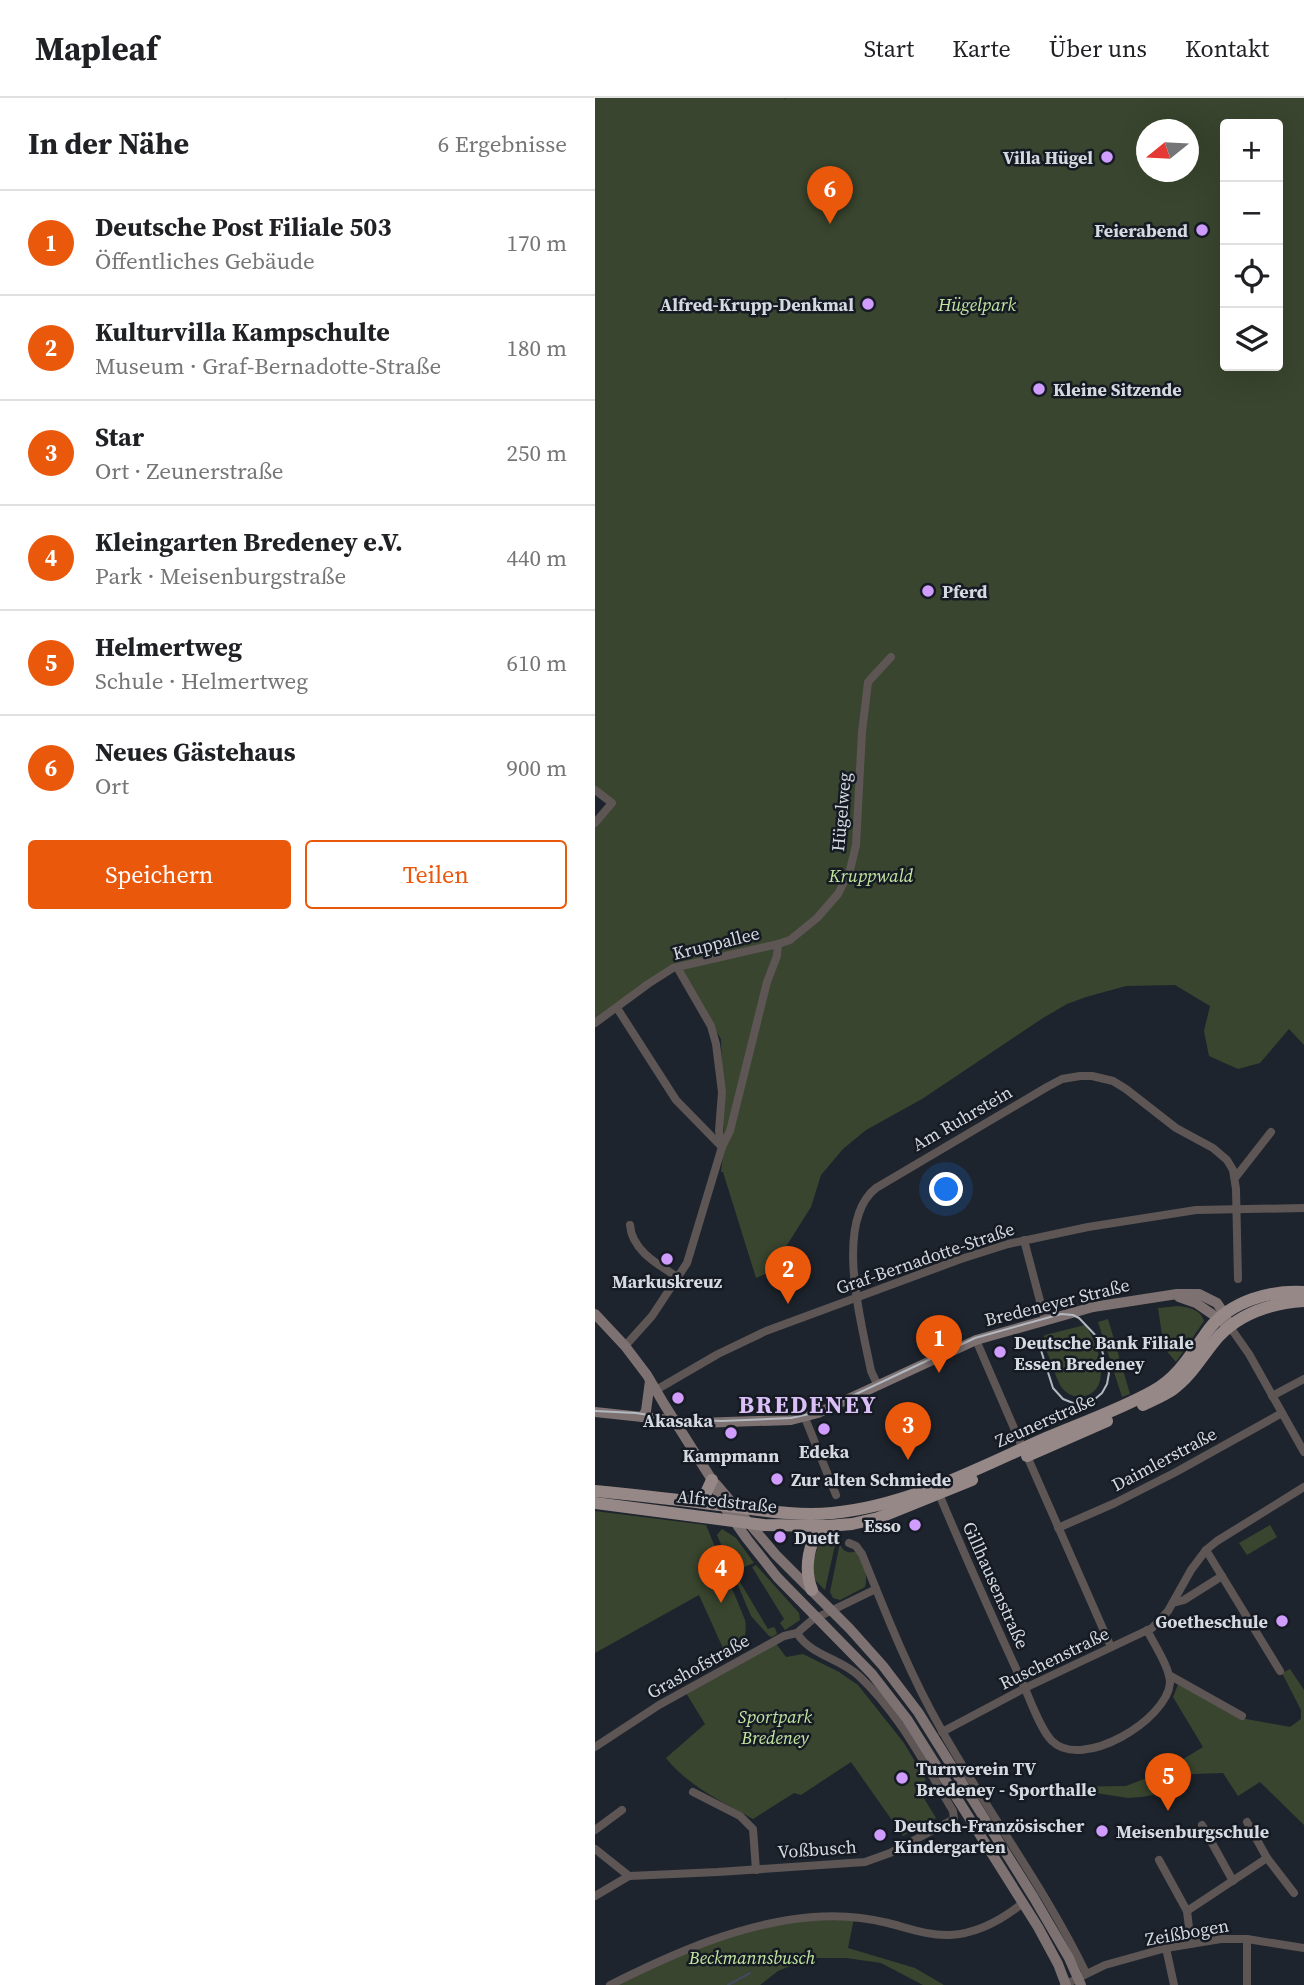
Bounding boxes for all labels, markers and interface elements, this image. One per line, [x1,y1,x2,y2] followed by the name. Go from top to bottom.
[35,26,158,71] text: Mapleaf
[864,32,914,65] text: Start
[952,32,1011,65] text: Karte
[1049,32,1147,65] text: Über uns
[1185,32,1269,65] text: Kontakt
[1136,119,1199,182] north arrow
[1220,119,1283,371] map controls
[1220,119,1283,182] button: +
[28,123,189,164] text: In der Nähe
[438,128,567,160] text: 6 Ergebnisse
[1003,145,1093,170] place label: Villa Hügel
[1099,149,1115,165] marker: Villa Hügel
[807,166,853,224] pin: 6
[1220,182,1283,245] button: −
[95,209,391,245] text: Deutsche Post Filiale 503
[1094,218,1188,243] place label: Feierabend
[1194,222,1210,238] marker: Feierabend
[45,227,57,259] text: 1
[506,227,567,259] text: 170 m
[95,245,315,277] text: Öffentliches Gebäude
[1220,245,1283,308] button: locate
[660,292,854,317] place label: Alfred-Krupp-Denkmal
[937,292,1016,317] park label: Hügelpark
[860,296,876,312] marker: Alfred-Krupp-Denkmal
[1220,308,1283,371] button: layers
[95,314,390,350] text: Kulturvilla Kampschulte
[45,332,57,364] text: 2
[506,332,567,364] text: 180 m
[95,350,441,382] text: Museum · Graf-Bernadotte-Straße
[1053,377,1182,402] place label: Kleine Sitzende
[1031,381,1047,397] marker: Kleine Sitzende
[95,419,144,455] text: Star
[45,437,57,469] text: 3
[506,437,567,469] text: 250 m
[95,455,284,487] text: Ort · Zeunerstraße
[95,524,403,560] text: Kleingarten Bredeney e.V.
[45,542,57,574] text: 4
[506,542,567,574] text: 440 m
[95,560,346,592] text: Park · Meisenburgstraße
[942,579,988,604] place label: Pferd
[920,583,936,599] marker: Pferd
[95,629,242,665] text: Helmertweg
[45,647,57,679] text: 5
[506,647,567,679] text: 610 m
[95,665,308,697] text: Schule · Helmertweg
[95,734,296,770] text: Neues Gästehaus
[45,752,57,784] text: 6
[506,752,567,784] text: 900 m
[95,770,129,802] text: Ort
[825,771,857,853] street label: Hügelweg
[28,840,291,909] button: Speichern
[305,840,567,909] button: Teilen
[828,863,914,888] park label: Kruppwald
[670,920,762,966] street label: Kruppallee
[907,1079,1017,1157] street label: Am Ruhrstein
[929,1172,963,1206] your location
[832,1216,1018,1300] street label: Graf-Bernadotte-Straße
[765,1246,811,1304] pin: 2
[659,1251,675,1267] marker: Markuskreuz
[612,1269,723,1294] place label: Markuskreuz
[982,1272,1132,1332] street label: Bredeneyer Straße
[916,1315,962,1373] pin: 1
[1014,1330,1194,1376] place label: Deutsche Bank Filiale Essen Bredeney
[992,1344,1008,1360] marker: Deutsche Bank Filiale Essen Bredeney
[991,1387,1099,1453] street label: Zeunerstraße
[739,1388,877,1421] district label: BREDENEY
[670,1390,686,1406] marker: Akasaka
[885,1402,931,1460] pin: 3
[643,1408,714,1433] place label: Akasaka
[816,1421,832,1437] marker: Edeka
[1107,1421,1221,1497] street label: Daimlerstraße
[723,1425,739,1441] marker: Kampmann
[799,1439,850,1464] place label: Edeka
[683,1443,779,1468] place label: Kampmann
[791,1467,951,1492] place label: Zur alten Schmiede
[769,1471,785,1487] marker: Zur alten Schmiede
[676,1483,778,1519] street label: Alfredstraße
[864,1513,901,1538] place label: Esso
[907,1517,923,1533] marker: Esso
[957,1517,1035,1653] street label: Gillhausenstraße
[794,1525,840,1550] place label: Duett
[772,1529,788,1545] marker: Duett
[698,1545,744,1603] pin: 4
[1155,1609,1268,1634] place label: Goetheschule
[1274,1613,1290,1629] marker: Goetheschule
[995,1621,1113,1695] street label: Ruschenstraße
[642,1628,754,1704] street label: Grashofstraße
[738,1704,812,1750] park label: Sportpark Bredeney
[1145,1753,1191,1811] pin: 5
[916,1756,1096,1802] place label: Turnverein TV Bredeney - Sporthalle
[894,1770,910,1786] marker: Turnverein TV Bredeney - Sporthalle
[894,1813,1085,1859] place label: Deutsch-Französischer Kindergarten
[1116,1819,1269,1844] place label: Meisenburgschule
[1094,1823,1110,1839] marker: Meisenburgschule
[872,1827,888,1843] marker: Deutsch-Französischer Kindergarten
[777,1834,858,1864] street label: Voßbusch
[1143,1912,1231,1952] street label: Zeißbogen
[688,1945,815,1970] park label: Beckmannsbusch

